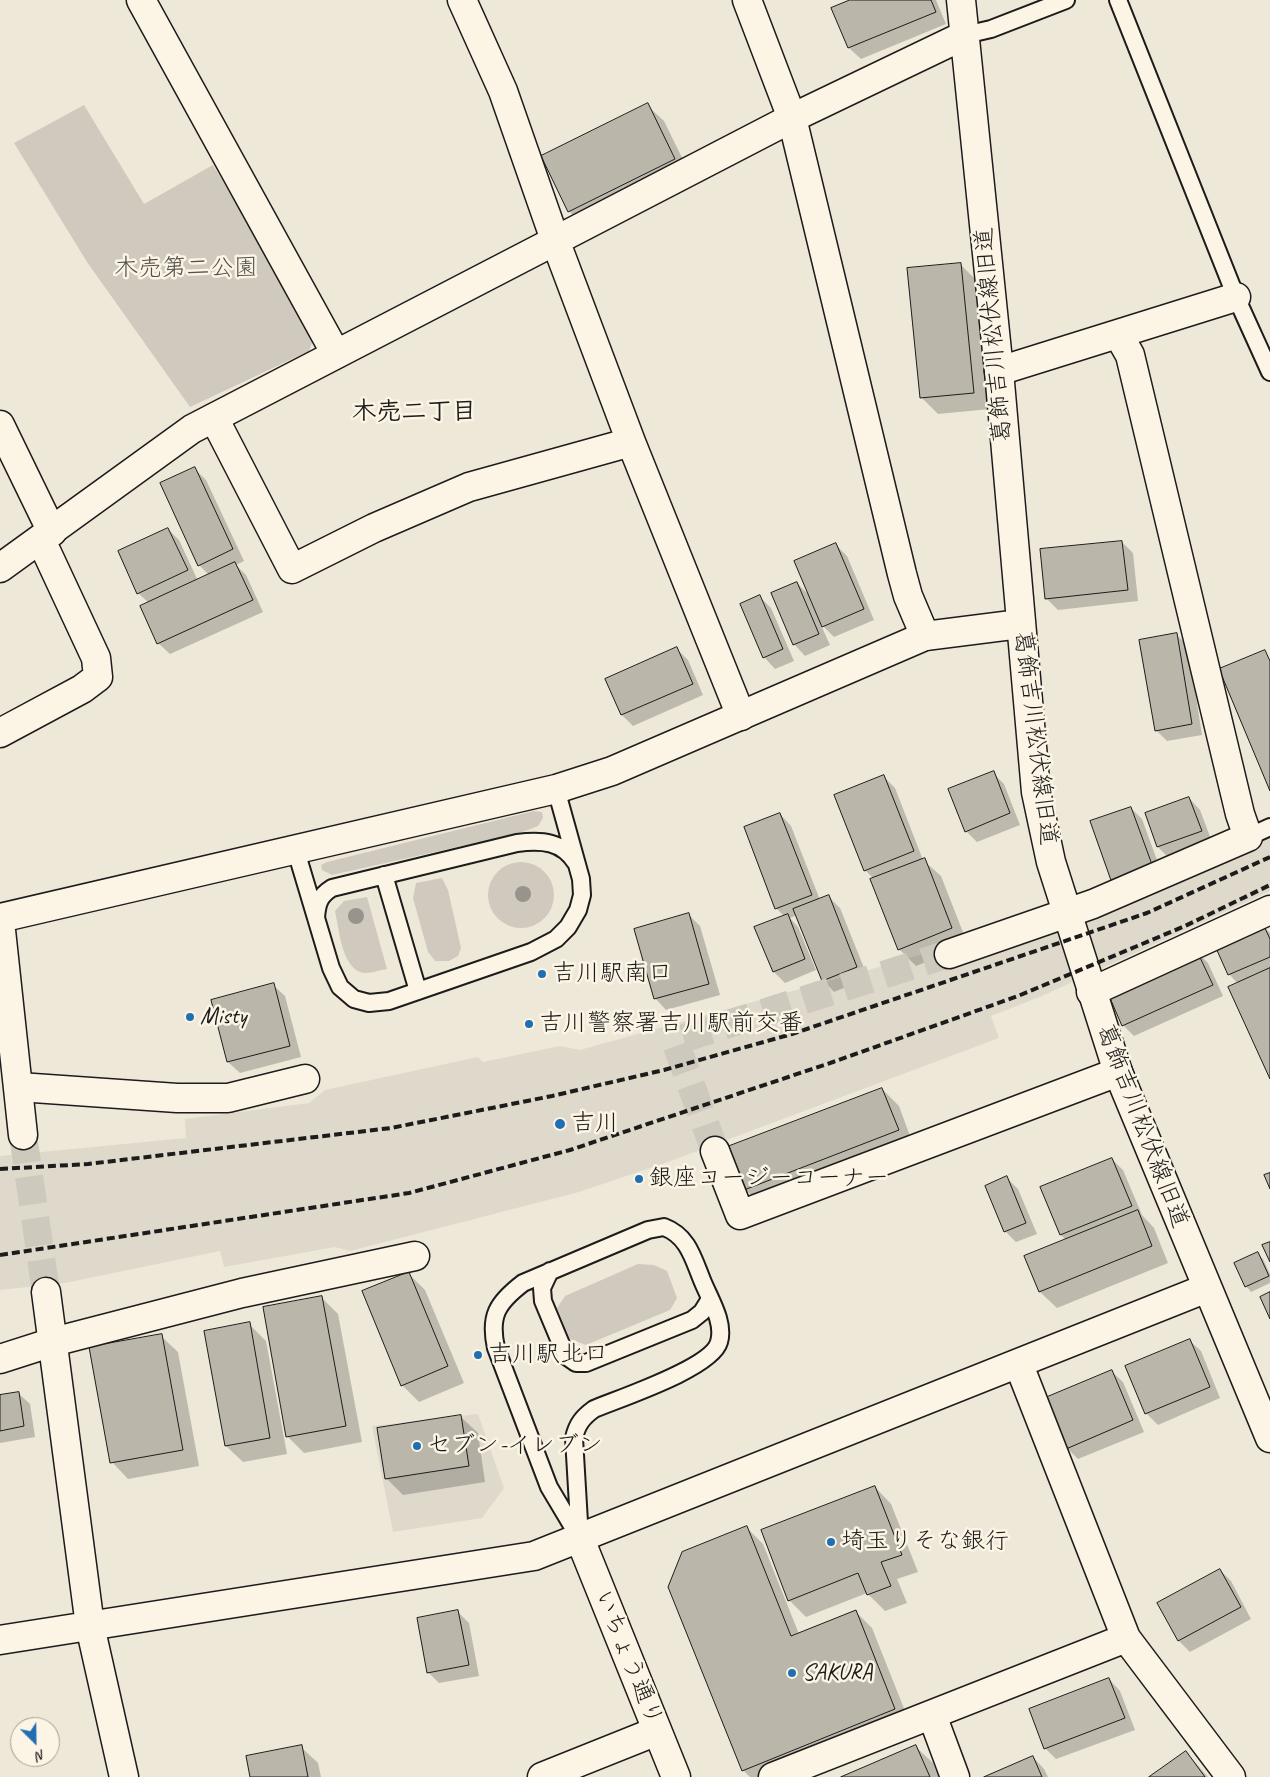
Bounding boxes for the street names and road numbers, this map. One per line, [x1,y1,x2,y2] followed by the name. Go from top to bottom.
[970,226,1018,444] street label: 葛飾吉川松伏線旧道
[1008,629,1062,847] street label: 葛飾吉川松伏線旧道
[1090,1020,1194,1232] street label: 葛飾吉川松伏線旧道
[588,1586,668,1730] street label: いちょう通り

